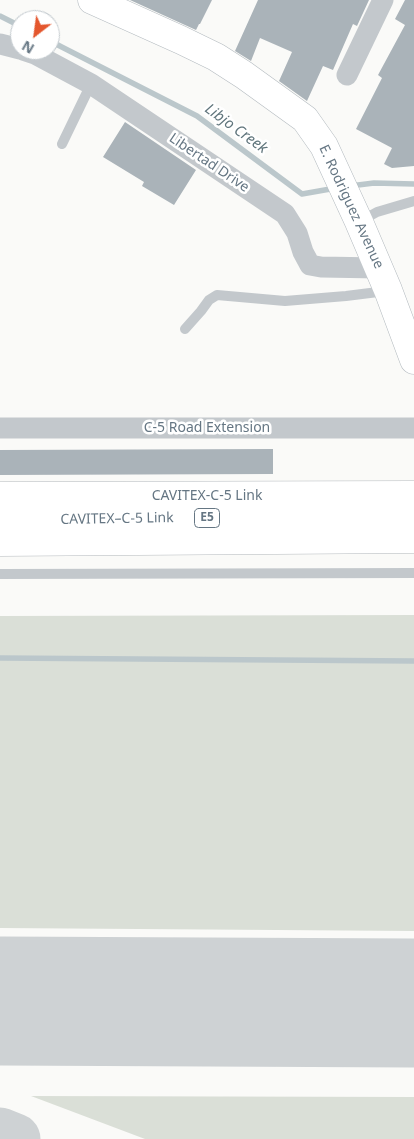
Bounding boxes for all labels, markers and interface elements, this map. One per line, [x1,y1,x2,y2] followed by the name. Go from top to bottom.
[10,10,60,60] north arrow
[18,36,37,59] text: N
[201,100,271,158] water label: Libjo Creek
[166,130,252,196] street label: Libertad Drive
[315,142,387,272] street label: E. Rodriguez Avenue
[144,420,270,436] street label: C-5 Road Extension
[152,488,262,504] street label: CAVITEX-C-5 Link
[194,508,220,528] road number: E5
[60,510,174,528] street label: CAVITEX–C-5 Link

